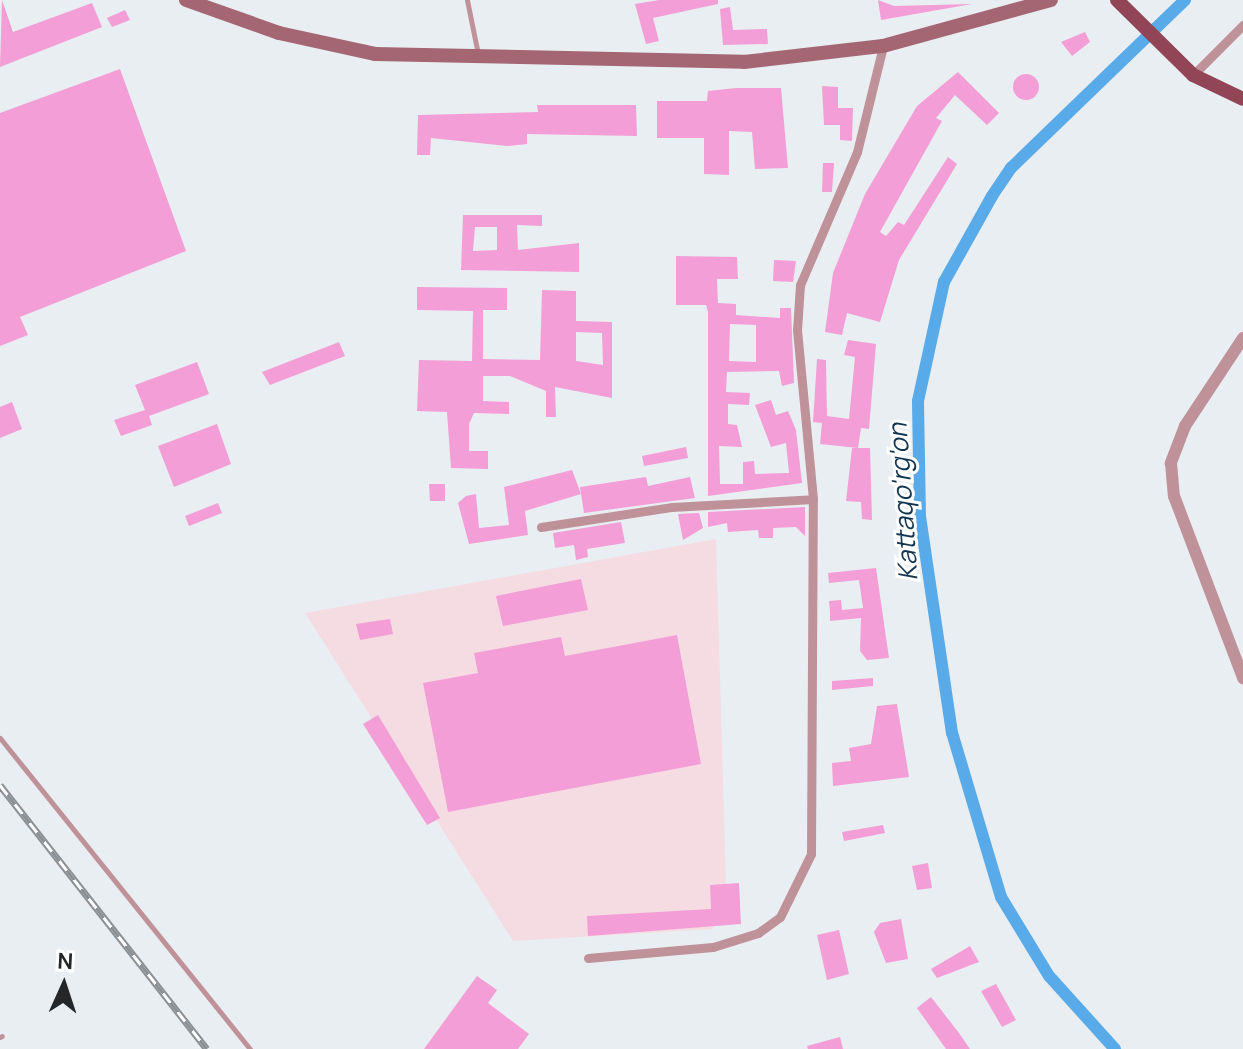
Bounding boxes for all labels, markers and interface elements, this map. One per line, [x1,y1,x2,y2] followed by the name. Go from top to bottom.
[882,422,924,582] water label: Kattaqo'rg'on
[24,945,104,1025] north arrow
[57,946,74,976] text: N

